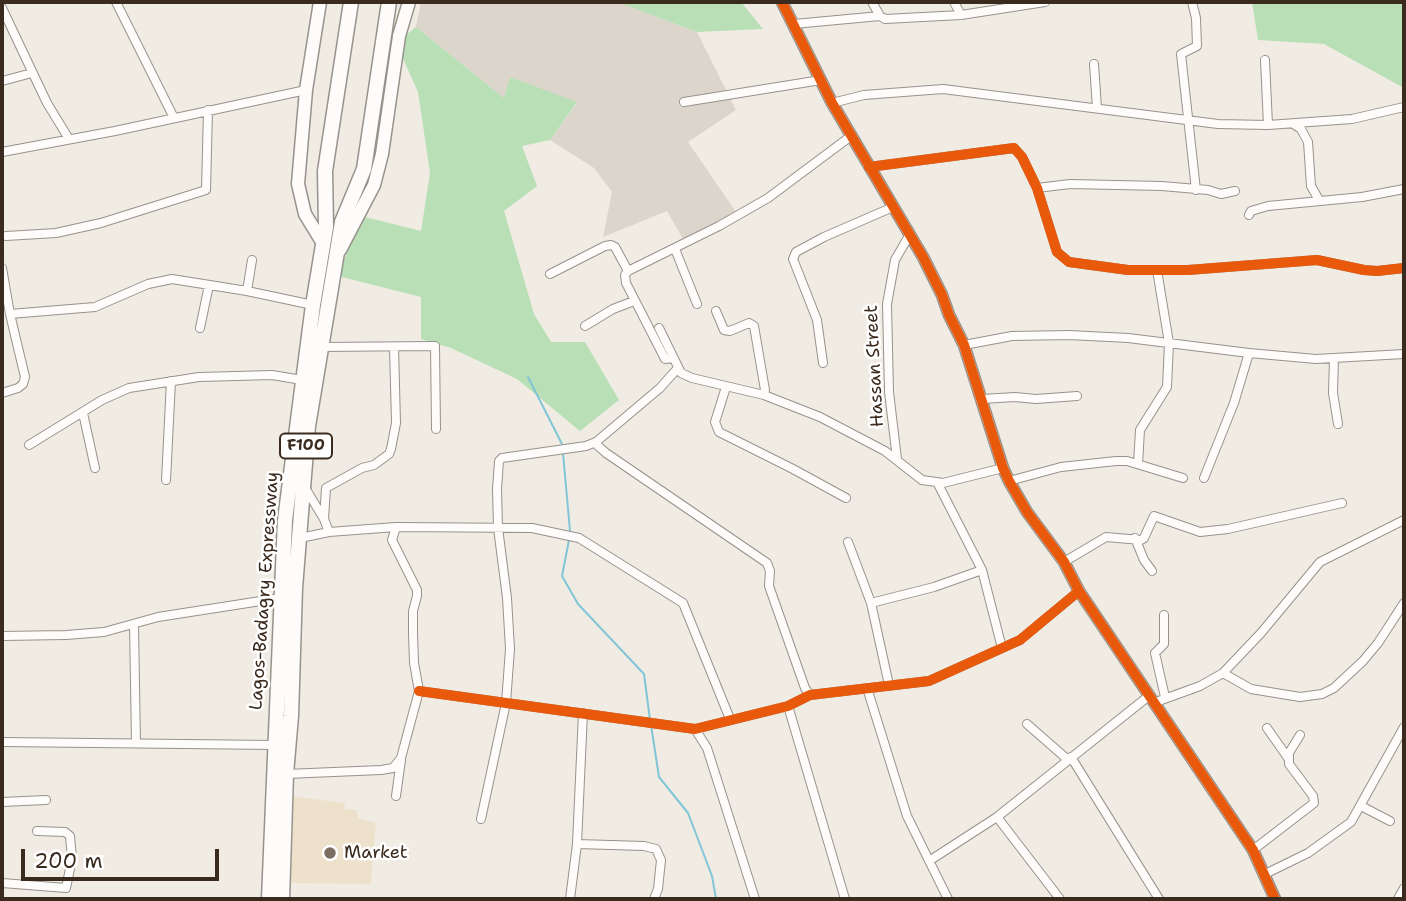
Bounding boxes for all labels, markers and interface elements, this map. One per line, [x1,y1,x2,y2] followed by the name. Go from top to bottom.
[861,304,889,428] street label: Hassan Street
[280,434,332,458] road number: F100
[246,471,284,711] street label: Lagos-Badagry Expressway
[24,834,222,878] scale bar
[344,842,408,864] place label: Market
[322,845,338,861] marker: Market
[34,847,103,875] text: 200 m

